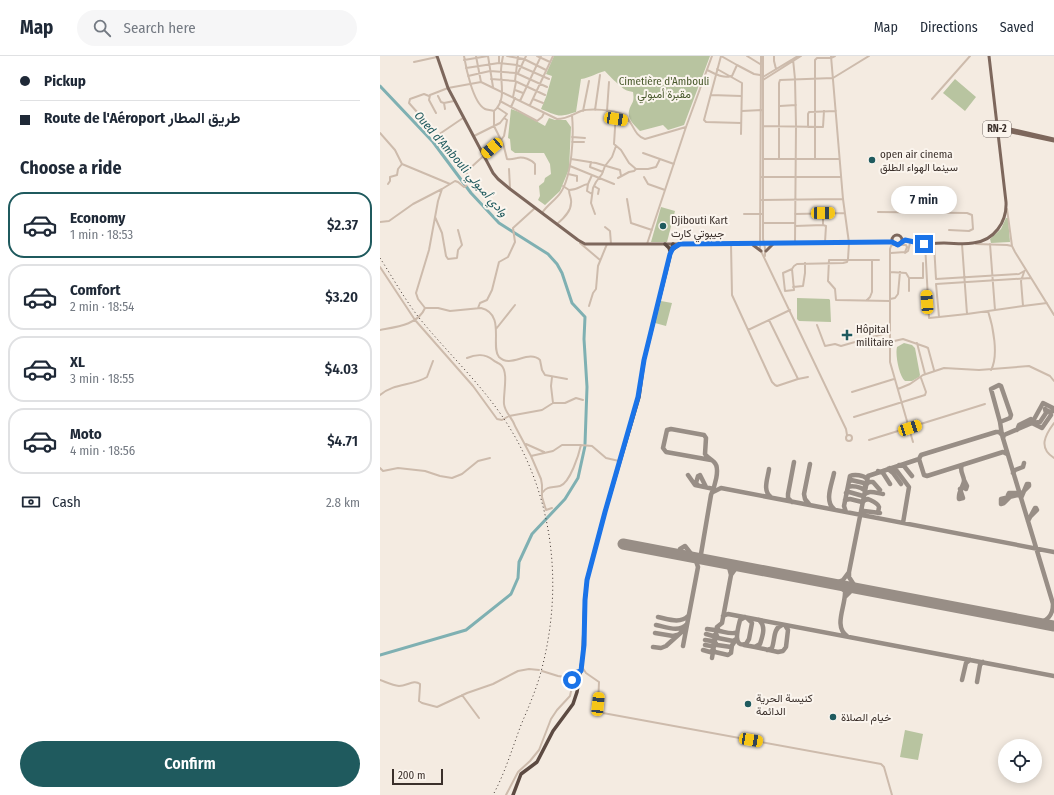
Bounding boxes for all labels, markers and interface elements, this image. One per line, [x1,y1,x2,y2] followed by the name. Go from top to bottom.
[77,10,357,46] search box
[20,16,53,39] text: Map
[91,17,113,39] icon: search
[123,19,196,37] text: Search here
[874,19,898,36] text: Map
[920,19,978,36] text: Directions
[1000,19,1034,36] text: Saved
[44,72,86,90] text: Pickup
[619,75,710,104] park label: Cimetière d'Ambouli مقبرة أمبولي
[409,108,511,222] water label: Oued d'Ambouli وادي أمبولي
[44,109,241,127] text: Route de l'Aéroport طريق المطار
[603,111,629,127] car
[983,121,1011,137] road number: RN-2
[479,136,505,160] car
[880,148,958,174] place label: open air cinema سينما الهواء الطلق
[867,155,877,165] marker: open air cinema سينما الهواء الطلق
[20,157,122,179] text: Choose a ride
[891,186,957,214] callout: 7 min
[910,192,938,207] text: 7 min
[22,207,58,243] icon: car
[811,207,835,219] car
[70,209,125,227] text: Economy
[671,214,728,243] place label: Djibouti Kart جيبوتي كارت
[327,216,358,234] text: $2.37
[658,221,668,231] marker: Djibouti Kart جيبوتي كارت
[70,227,133,242] text: 1 min · 18:53
[915,235,933,253] route end
[22,279,58,315] icon: car
[70,281,121,299] text: Comfort
[325,288,358,306] text: $3.20
[920,290,934,314] car
[70,299,134,314] text: 2 min · 18:54
[856,323,894,349] place label: Hôpital militaire
[841,329,853,341] marker: Hôpital militaire
[22,351,58,387] icon: car
[70,353,85,371] text: XL
[325,360,358,378] text: $4.03
[70,371,134,386] text: 3 min · 18:55
[897,419,923,437] car
[22,423,58,459] icon: car
[70,425,102,443] text: Moto
[327,432,358,450] text: $4.71
[70,443,135,458] text: 4 min · 18:56
[20,491,42,513] icon: cash
[52,493,81,511] text: Cash
[326,495,360,510] text: 2.8 km
[563,671,581,689] route start
[591,691,605,717] car
[756,692,813,718] place label: كنيسة الحرية الدائمة
[743,699,753,709] marker: كنيسة الحرية الدائمة
[841,711,891,725] place label: خيام الصلاة
[828,712,838,722] marker: خيام الصلاة
[738,732,764,748] car
[998,739,1042,783] map controls
[998,739,1042,783] button: locate
[20,741,360,787] button: Confirm
[392,767,443,786] scale bar
[398,769,425,782] text: 200 m

